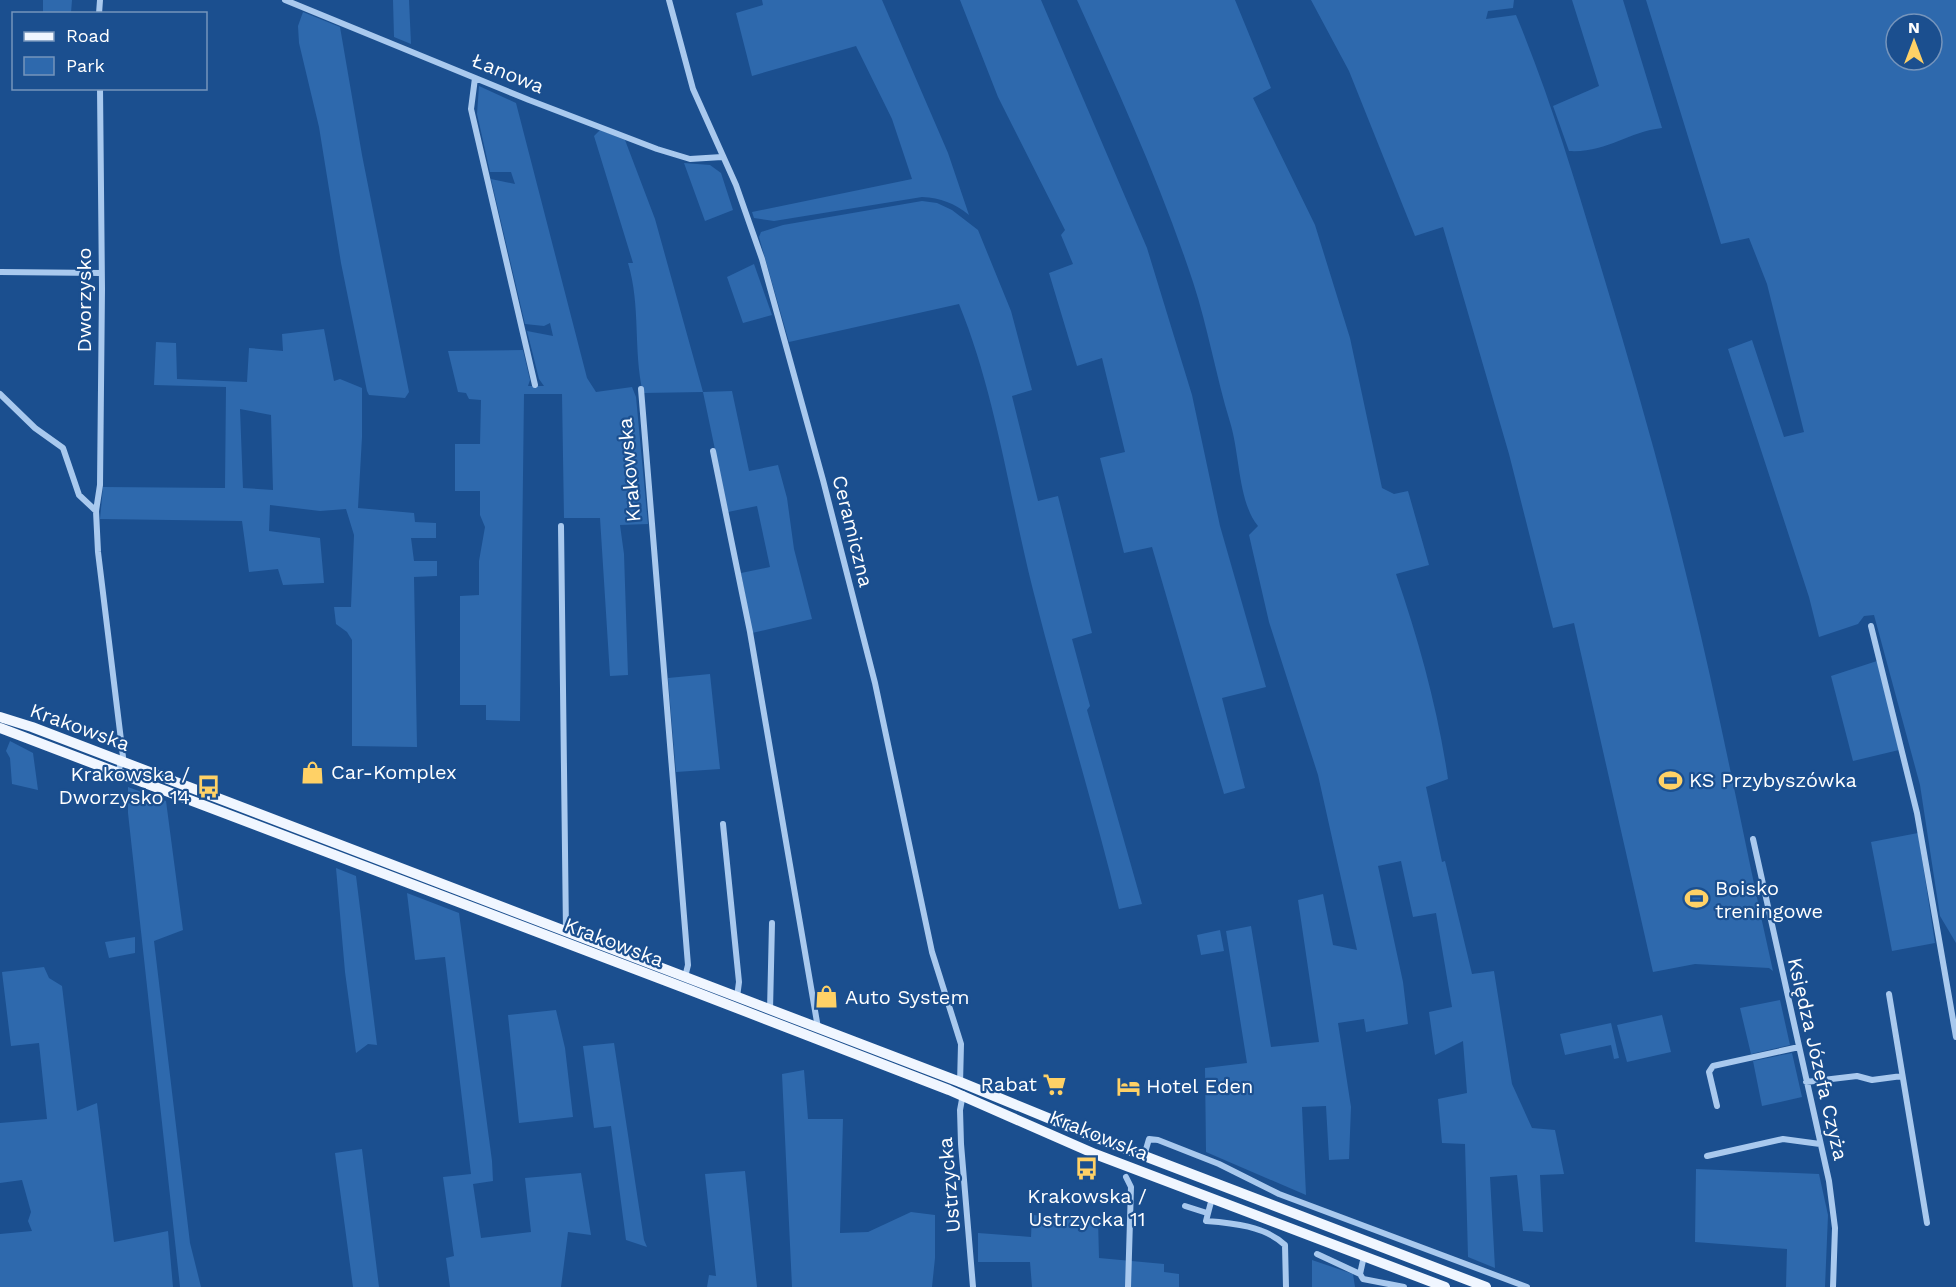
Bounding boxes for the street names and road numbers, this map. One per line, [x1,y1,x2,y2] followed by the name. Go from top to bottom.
[468,48,548,98] street label: Łanowa
[72,247,96,353] street label: Dworzysko
[612,417,646,523] street label: Krakowska
[828,473,878,589] street label: Ceramiczna
[27,698,133,756] street label: Krakowska
[561,912,667,972] street label: Krakowska
[1783,955,1853,1163] street label: Księdza Józefa Czyża
[1046,1104,1152,1166] street label: Krakowska
[933,1136,965,1234] street label: Ustrzycka

